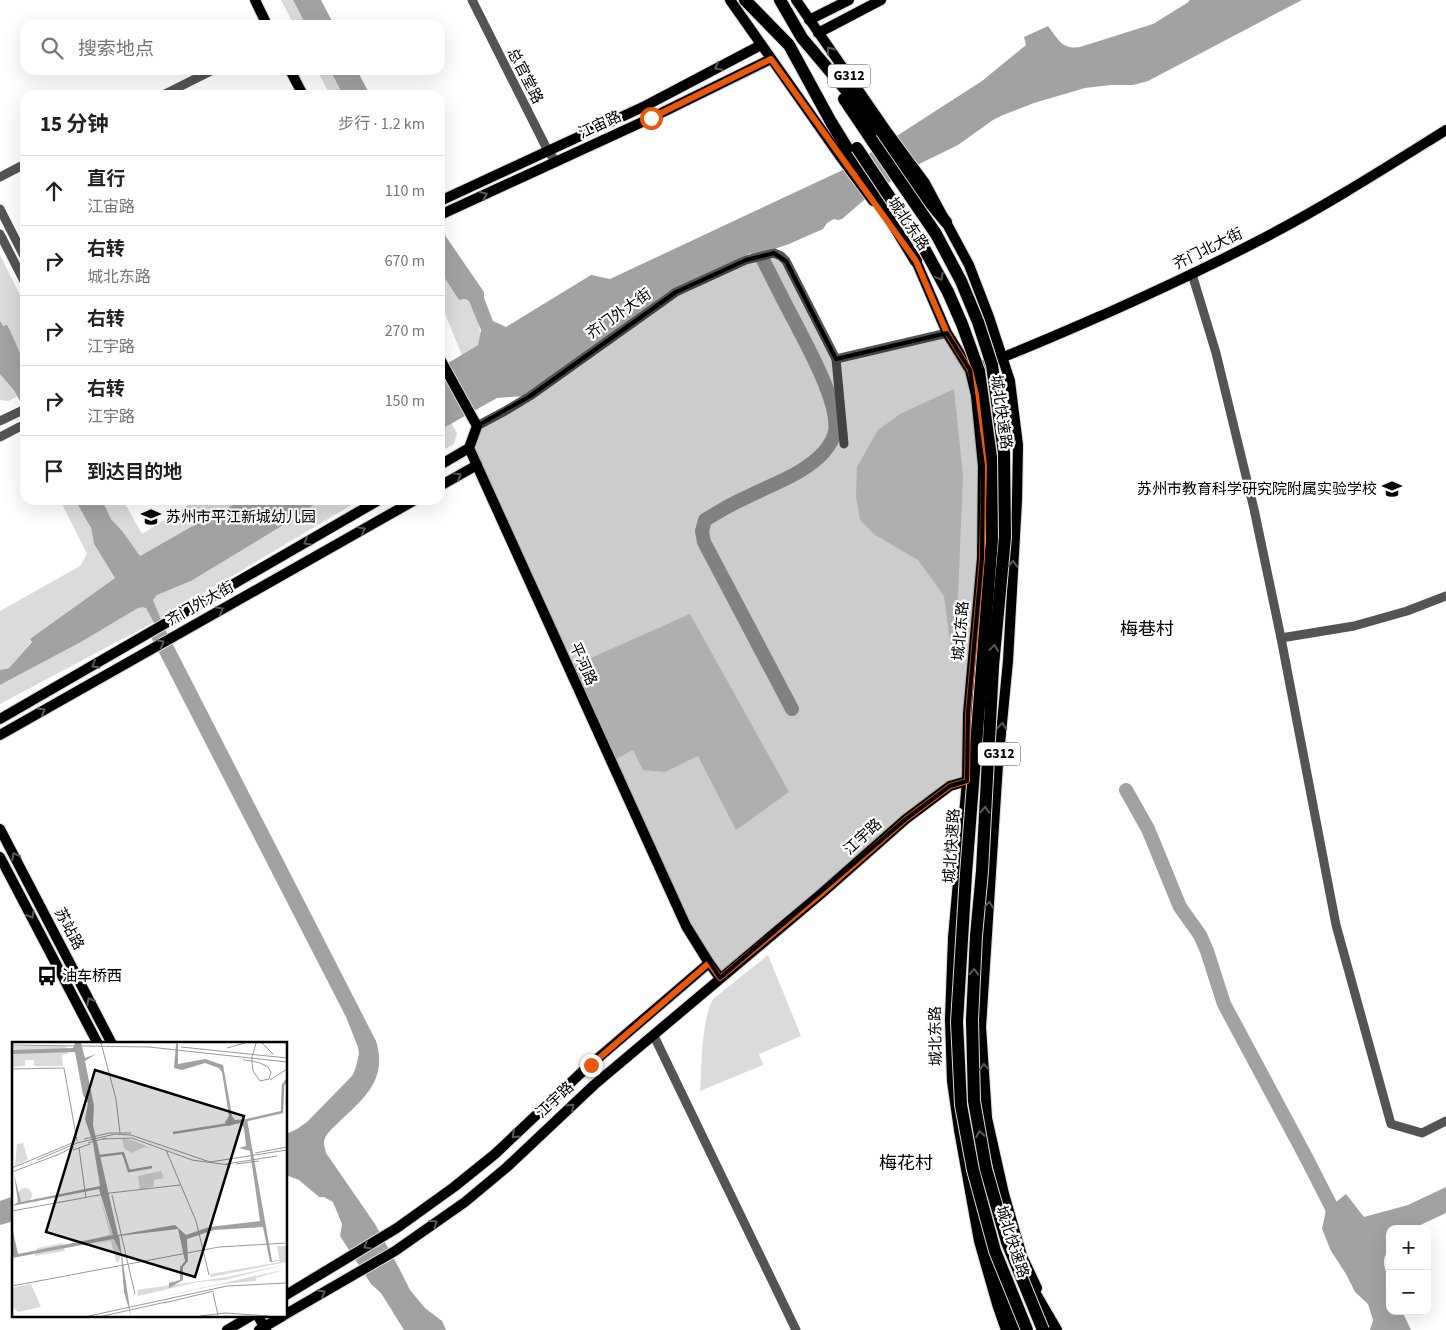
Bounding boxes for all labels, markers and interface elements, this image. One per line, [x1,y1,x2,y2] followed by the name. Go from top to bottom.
[20,20,445,75] search box
[38,34,66,62] icon: search
[78,36,154,63] text: 搜索地点
[502,44,548,108] street label: 总官堂路
[827,46,836,56] one-way arrow
[714,61,723,71] one-way arrow
[828,64,870,88] road number: G312
[575,106,625,144] street label: 江宙路
[640,107,663,130] route start
[40,109,108,139] text: 15 分钟
[338,113,425,135] text: 步行 · 1.2 km
[87,166,125,193] text: 直行
[40,177,68,205] icon: ahead
[385,180,425,202] text: 110 m
[479,190,488,201] one-way arrow
[883,193,933,255] street label: 城北东路
[87,196,135,218] text: 江宙路
[1170,223,1246,275] street label: 齐门北大街
[87,236,125,263] text: 右转
[40,247,68,275] icon: right
[385,250,425,272] text: 670 m
[87,266,151,288] text: 城北东路
[934,272,944,281] one-way arrow
[582,284,656,344] street label: 齐门外大街
[87,306,125,333] text: 右转
[40,317,68,345] icon: right
[385,320,425,342] text: 270 m
[87,336,135,358] text: 江宇路
[985,373,1017,451] street label: 城北快速路
[87,376,125,403] text: 右转
[40,387,68,415] icon: right
[385,390,425,412] text: 150 m
[87,406,135,428] text: 江宇路
[40,457,68,485] icon: arrive
[87,459,182,486] text: 到达目的地
[453,472,462,482] one-way arrow
[1381,478,1403,500] school or university icon: 苏州市教育科学研究院附属实验学校
[1137,479,1377,500] place label: 苏州市教育科学研究院附属实验学校
[140,506,162,528] school or university icon: 苏州市平江新城幼儿园
[166,507,316,528] place label: 苏州市平江新城幼儿园
[356,527,365,537] one-way arrow
[303,536,312,546] one-way arrow
[1008,559,1019,567] one-way arrow
[162,577,238,631] street label: 齐门外大街
[948,600,974,662] street label: 城北东路
[215,606,224,616] one-way arrow
[1120,617,1174,642] district label: 梅巷村
[156,639,165,649] one-way arrow
[564,639,602,689] street label: 平河路
[989,644,1000,652] one-way arrow
[91,658,100,668] one-way arrow
[37,707,46,717] one-way arrow
[996,721,1007,729] one-way arrow
[978,742,1020,766] road number: G312
[980,806,990,814] one-way arrow
[939,808,965,884] street label: 城北快速路
[839,814,887,860] street label: 江宇路
[11,853,21,862] one-way arrow
[983,901,994,909] one-way arrow
[49,904,89,954] street label: 苏站路
[25,910,35,919] one-way arrow
[36,965,58,987] bus stop icon: 油车桥西
[62,966,122,987] place label: 油车桥西
[969,968,980,976] one-way arrow
[86,997,96,1006] one-way arrow
[925,1006,947,1066] street label: 城北东路
[12,1042,288,1318] inset map
[580,1054,603,1077] route end
[978,1063,989,1071] one-way arrow
[531,1077,579,1123] street label: 江宇路
[566,1104,575,1113] one-way arrow
[512,1129,521,1138] one-way arrow
[975,1130,985,1139] one-way arrow
[879,1151,933,1176] district label: 梅花村
[990,1203,1034,1281] street label: 城北快速路
[429,1220,438,1229] one-way arrow
[1386,1225,1431,1315] map controls
[1386,1225,1431,1270] button: +
[364,1239,373,1249] one-way arrow
[1386,1270,1431,1315] button: −
[317,1290,326,1300] one-way arrow

